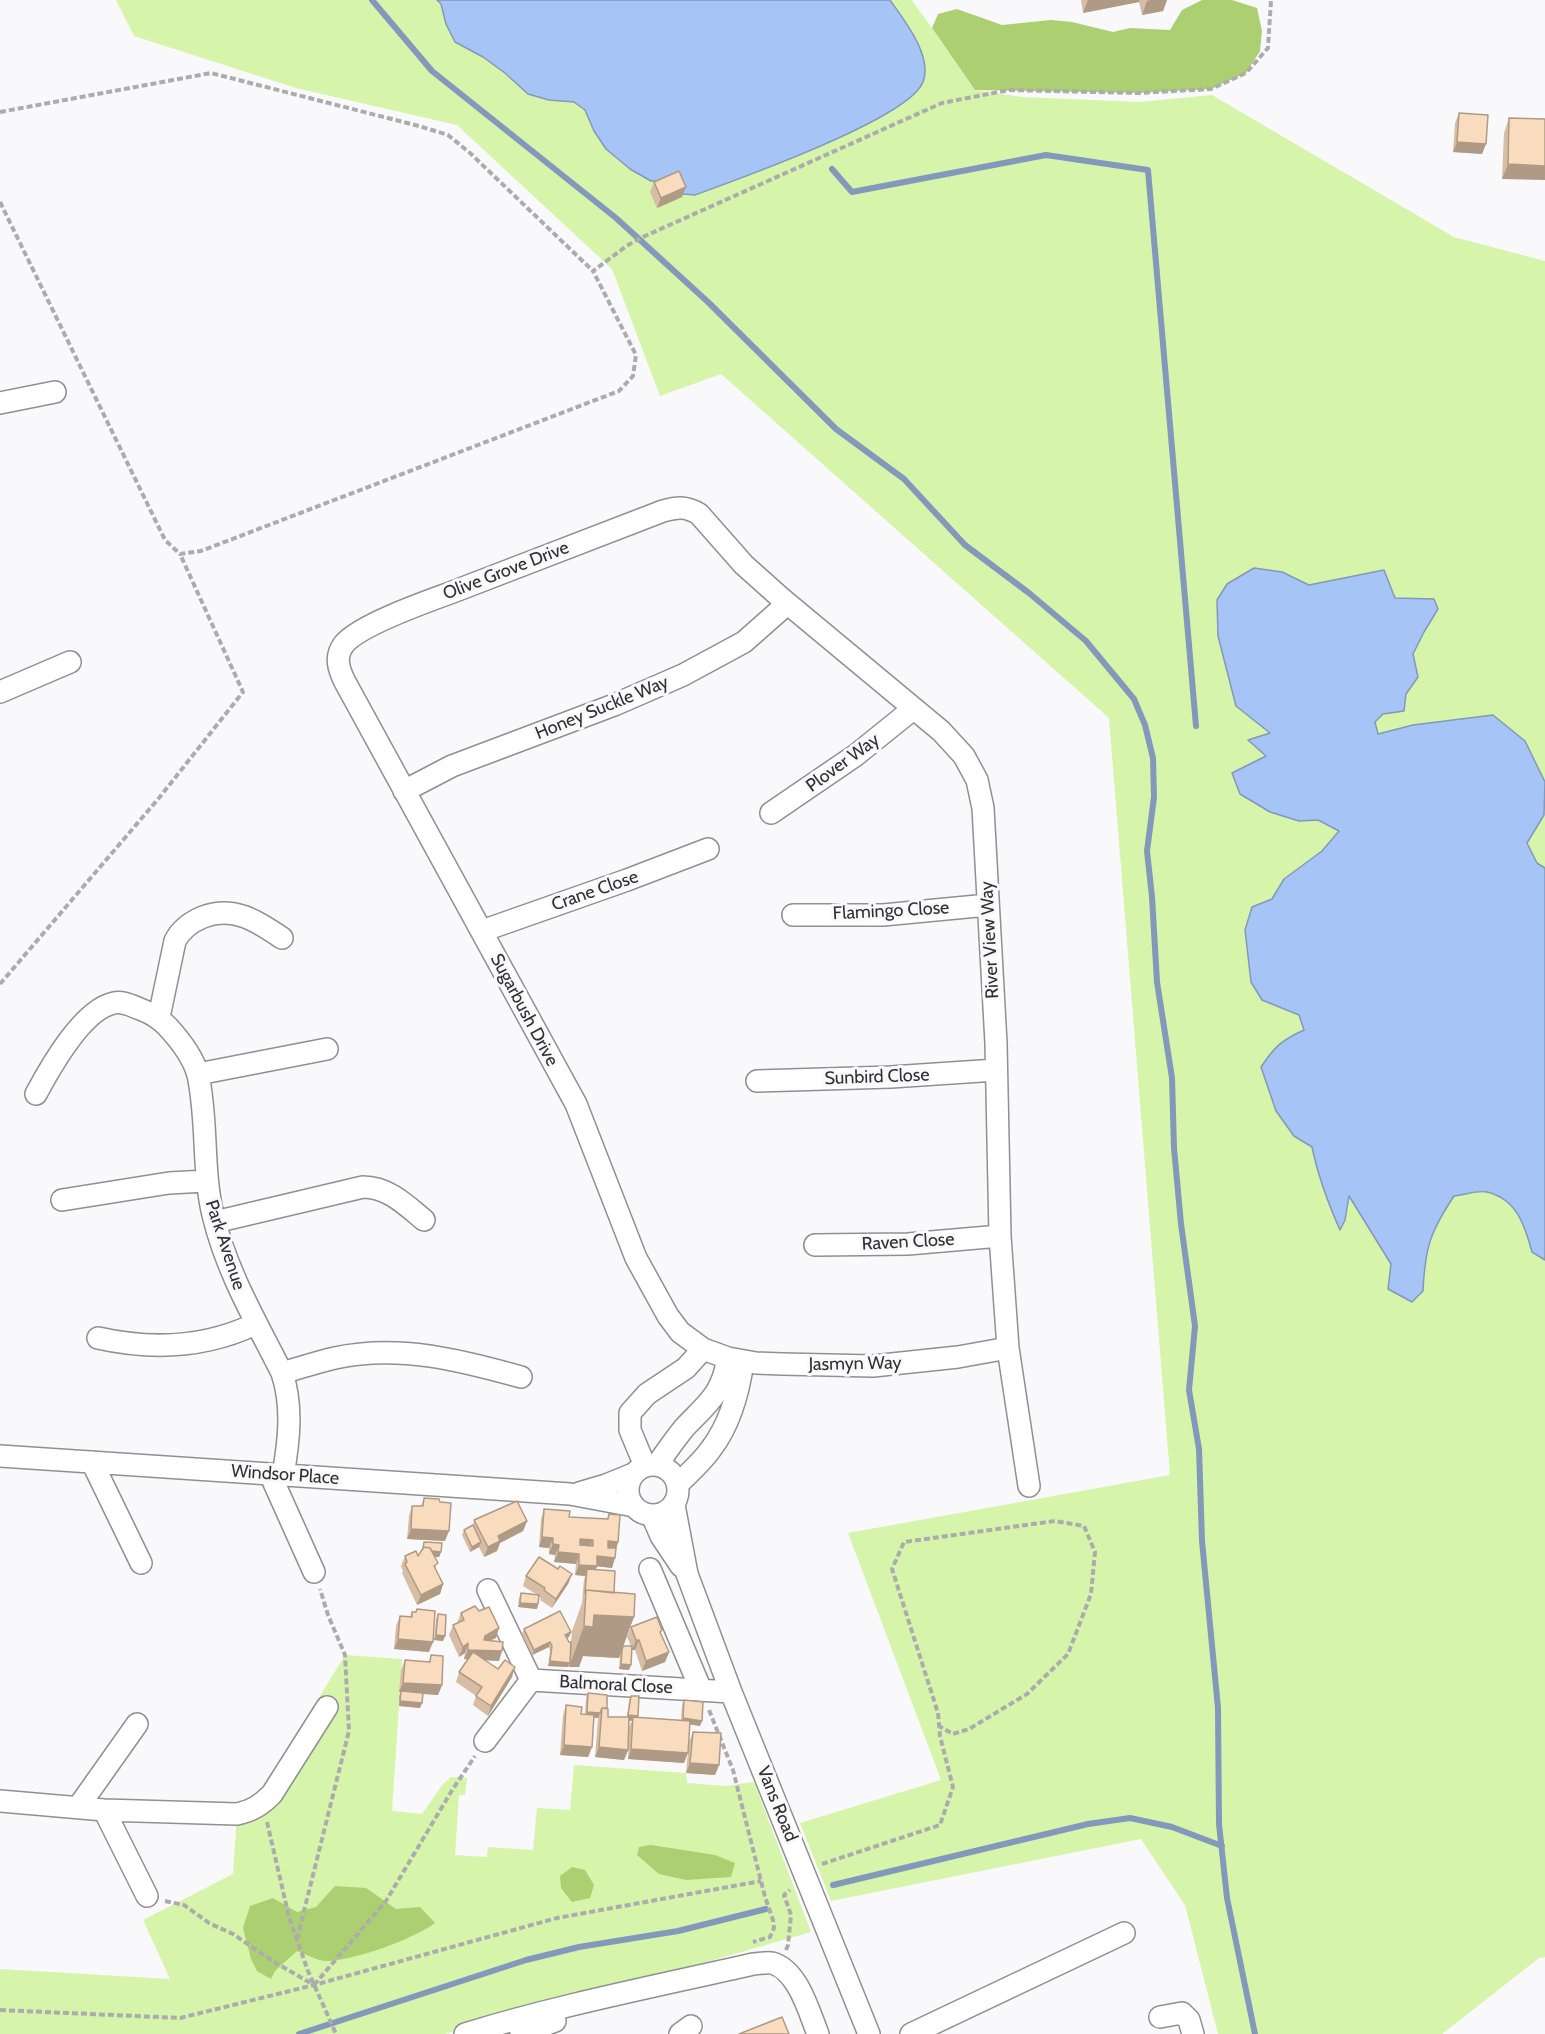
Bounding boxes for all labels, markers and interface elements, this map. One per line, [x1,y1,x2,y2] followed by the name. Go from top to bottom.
[440,537,572,605] street label: Olive Grove Drive
[532,671,672,745] street label: Honey Suckle Way
[802,729,884,797] street label: Plover Way
[549,866,641,916] street label: Crane Close
[976,881,1004,999] street label: River View Way
[832,897,950,925] street label: Flamingo Close
[485,950,563,1070] street label: Sugarbush Drive
[824,1064,930,1090] street label: Sunbird Close
[200,1197,250,1293] street label: Park Avenue
[861,1229,955,1255] street label: Raven Close
[808,1352,902,1376] street label: Jasmyn Way
[230,1460,340,1490] street label: Windsor Place
[559,1671,673,1699] street label: Balmoral Close
[752,1763,802,1845] street label: Vans Road

